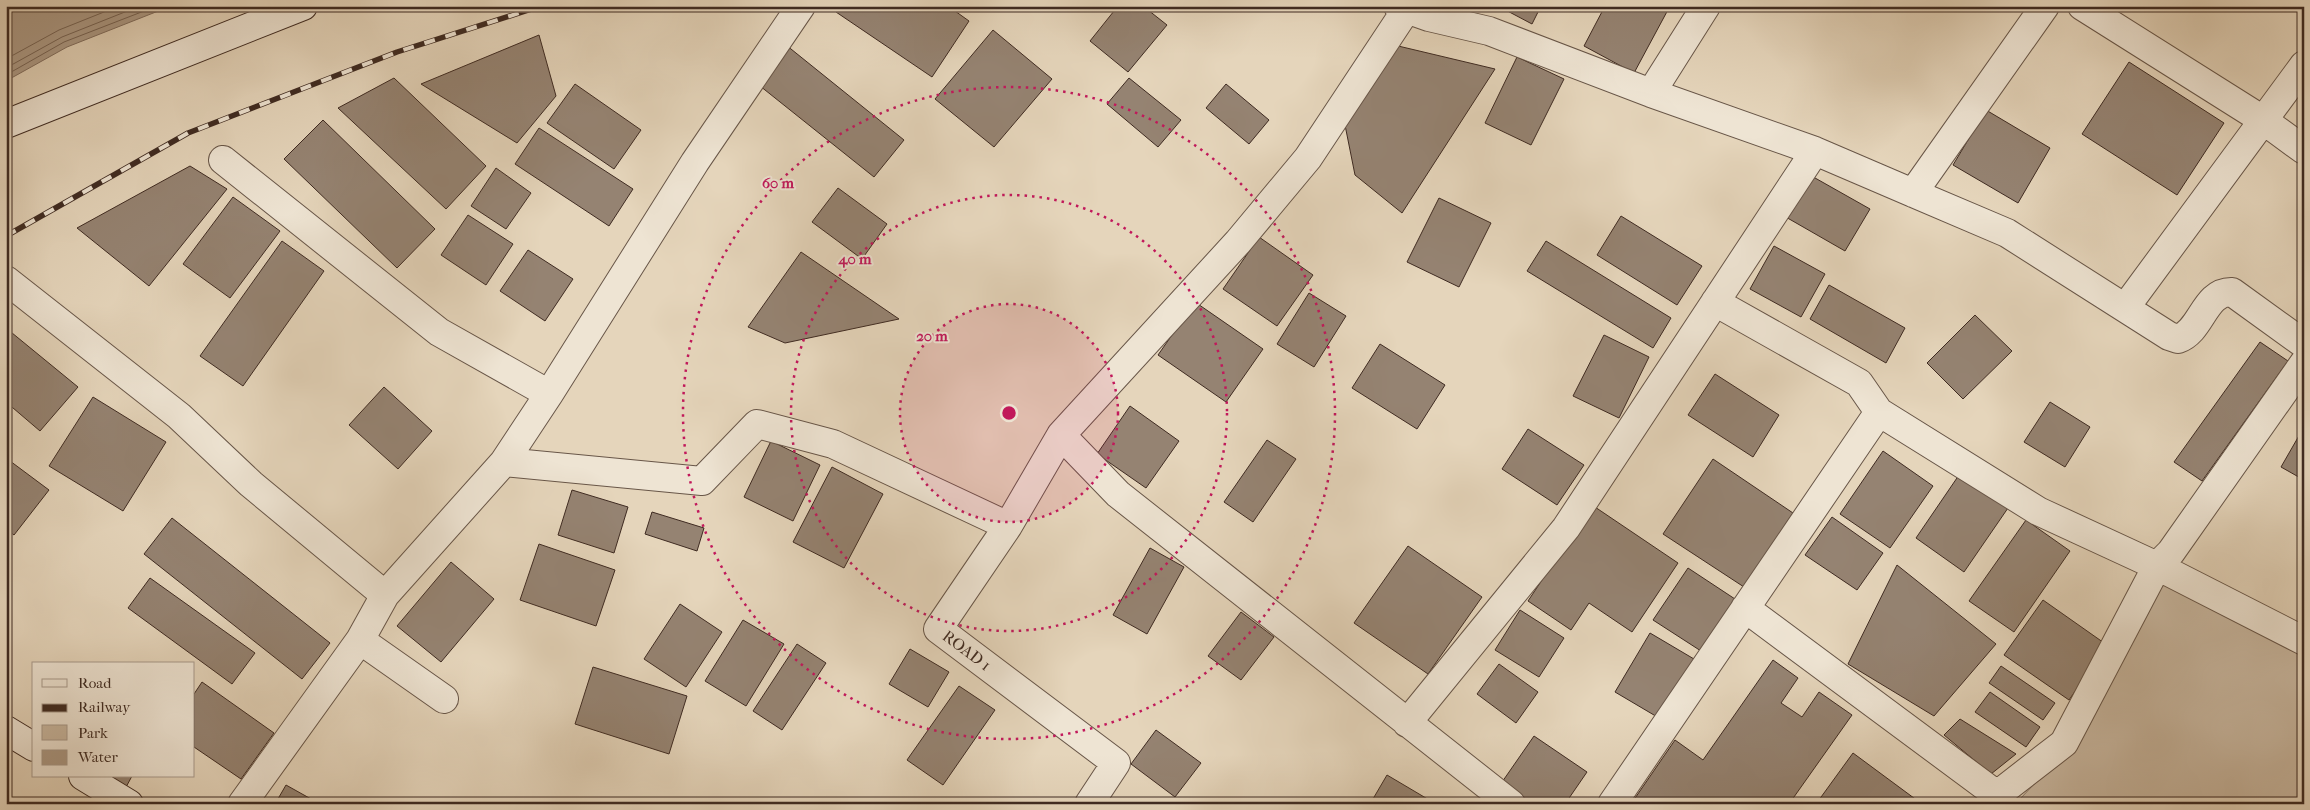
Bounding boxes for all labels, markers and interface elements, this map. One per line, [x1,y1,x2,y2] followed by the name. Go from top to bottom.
[762,174,795,192] text: 60 m
[838,250,872,268] text: 40 m
[916,327,948,345] text: 20 m
[1000,404,1018,422] centre of rings
[939,626,994,675] street label: ROAD 1
[32,662,195,778] legend
[78,674,112,692] text: Road
[78,698,131,716] text: Railway
[78,724,108,742] text: Park
[77,748,118,766] text: Water

